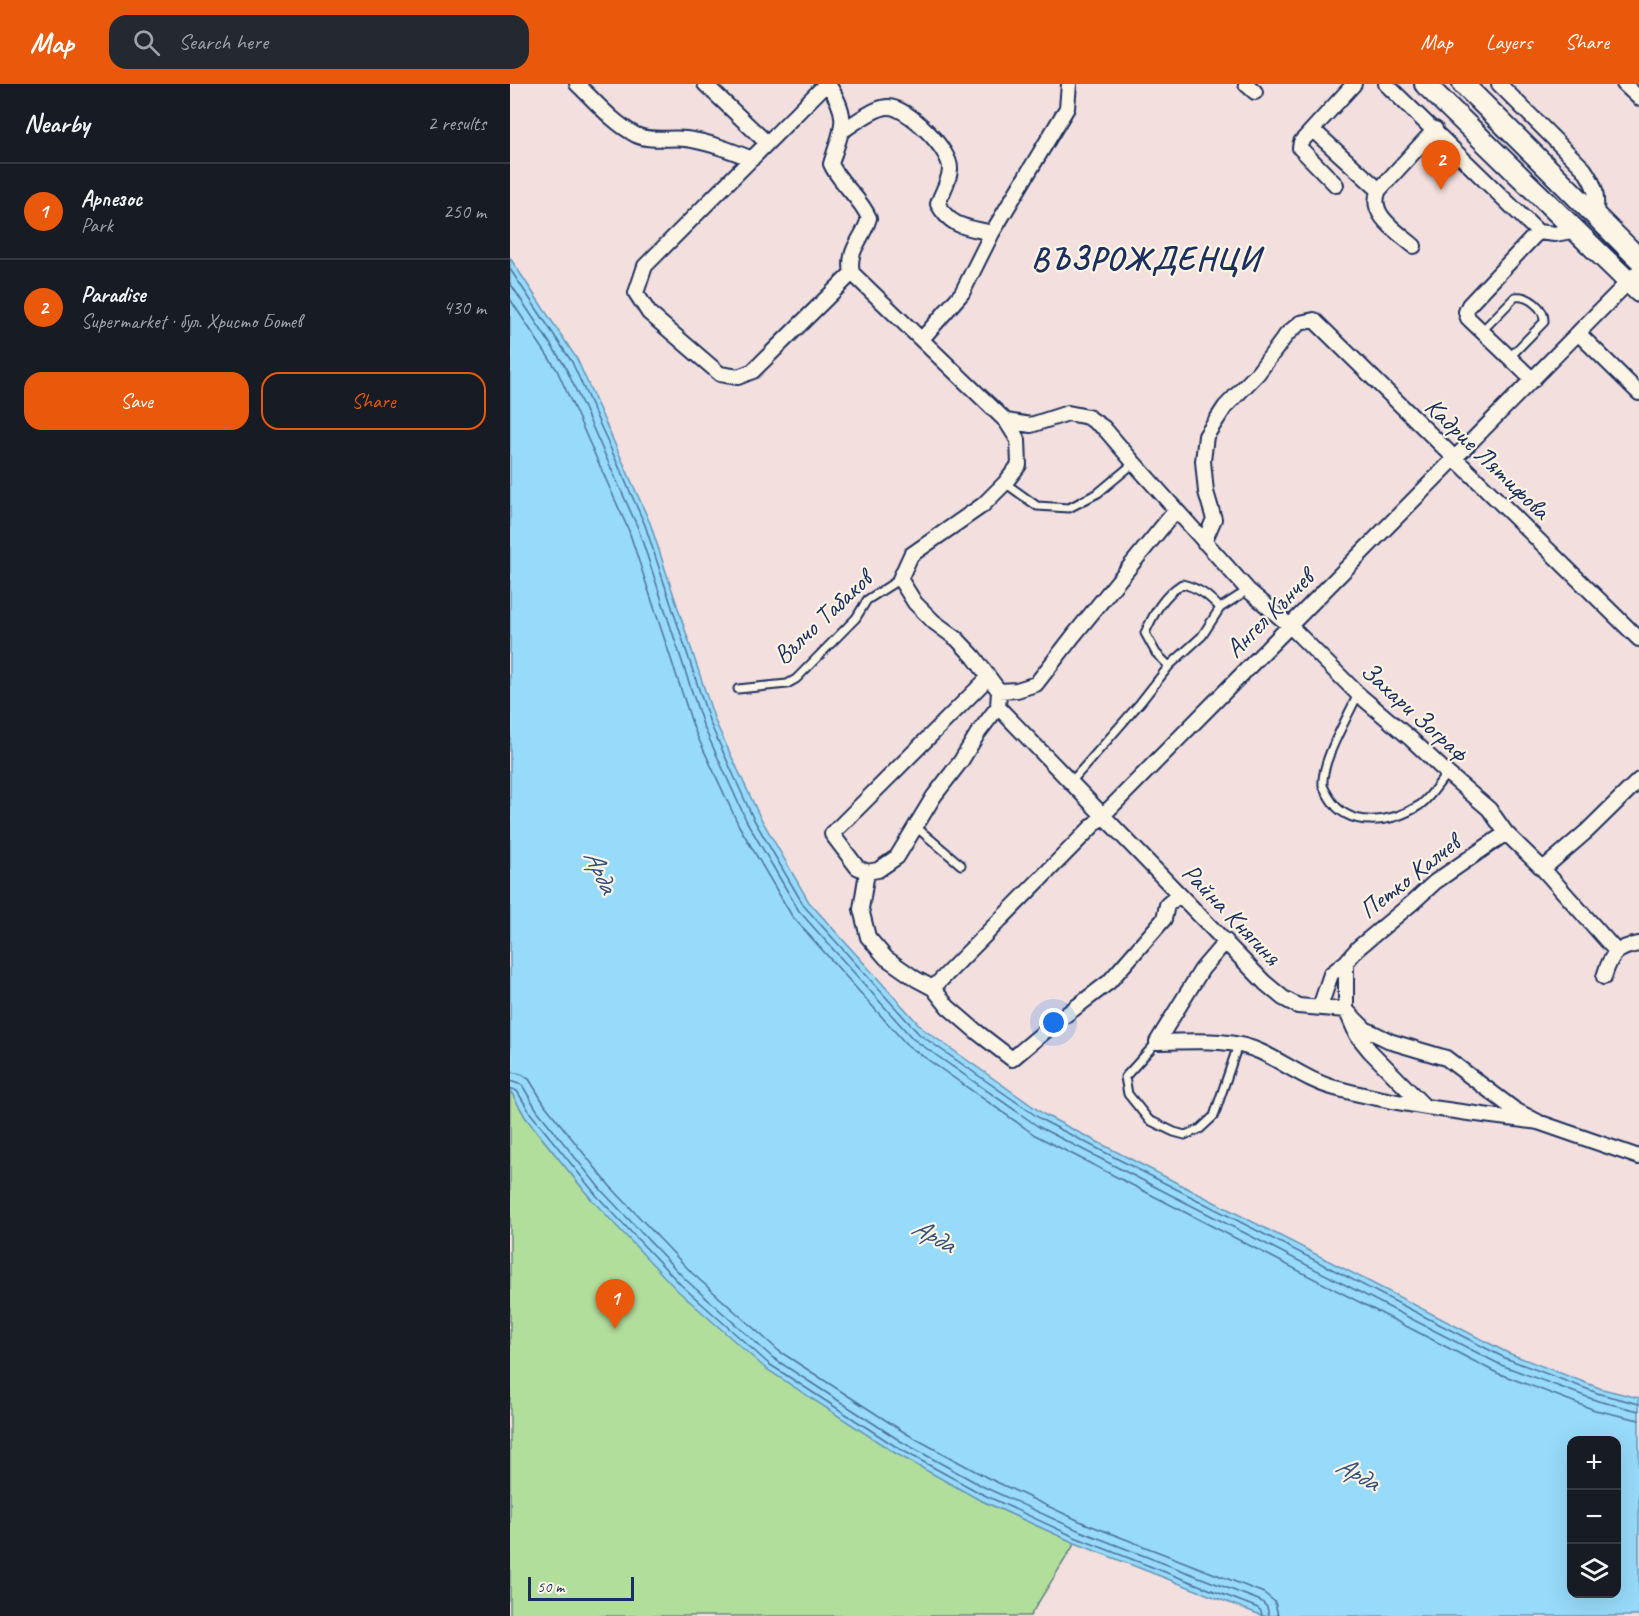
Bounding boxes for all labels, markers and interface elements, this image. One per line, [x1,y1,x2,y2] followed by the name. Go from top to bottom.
[109,15,529,69] search box
[30,25,73,60] text: Map
[130,26,163,59] icon: search
[178,28,268,56] text: Search here
[1420,29,1453,55] text: Map
[1486,29,1532,55] text: Layers
[1565,29,1609,55] text: Share
[24,107,89,140] text: Nearby
[427,111,486,136] text: 2 results
[1422,141,1460,190] pin: 2
[81,185,142,213] text: Арпезос
[39,199,48,224] text: 1
[443,199,486,224] text: 250 m
[81,213,113,238] text: Park
[1031,238,1265,279] district label: ВЪЗРОЖДЕНЦИ
[81,281,145,309] text: Paradise
[39,295,48,320] text: 2
[443,295,486,320] text: 430 m
[81,309,302,334] text: Supermarket · бул. Христо Ботев
[24,372,249,430] button: Save
[261,372,486,430] button: Share
[1418,390,1559,528] street label: Кадрие Лятифова
[1218,558,1324,665] street label: Ангел Кънчев
[766,560,882,671] street label: Вълчо Табаков
[1354,654,1477,770] street label: Захари Зограф
[1352,824,1470,926] street label: Петко Калчев
[576,844,627,900] water label: Арда
[1175,856,1289,973] street label: Райна Княгиня
[1039,1008,1068,1037] your location
[906,1209,963,1262] water label: Арда
[596,1280,634,1329] pin: 1
[1567,1436,1621,1598] map controls
[1567,1436,1621,1490] button: +
[1330,1447,1387,1500] water label: Арда
[1567,1490,1621,1544] button: −
[1567,1544,1621,1598] button: layers
[528,1574,634,1602] scale bar
[537,1577,564,1597] text: 50 m

